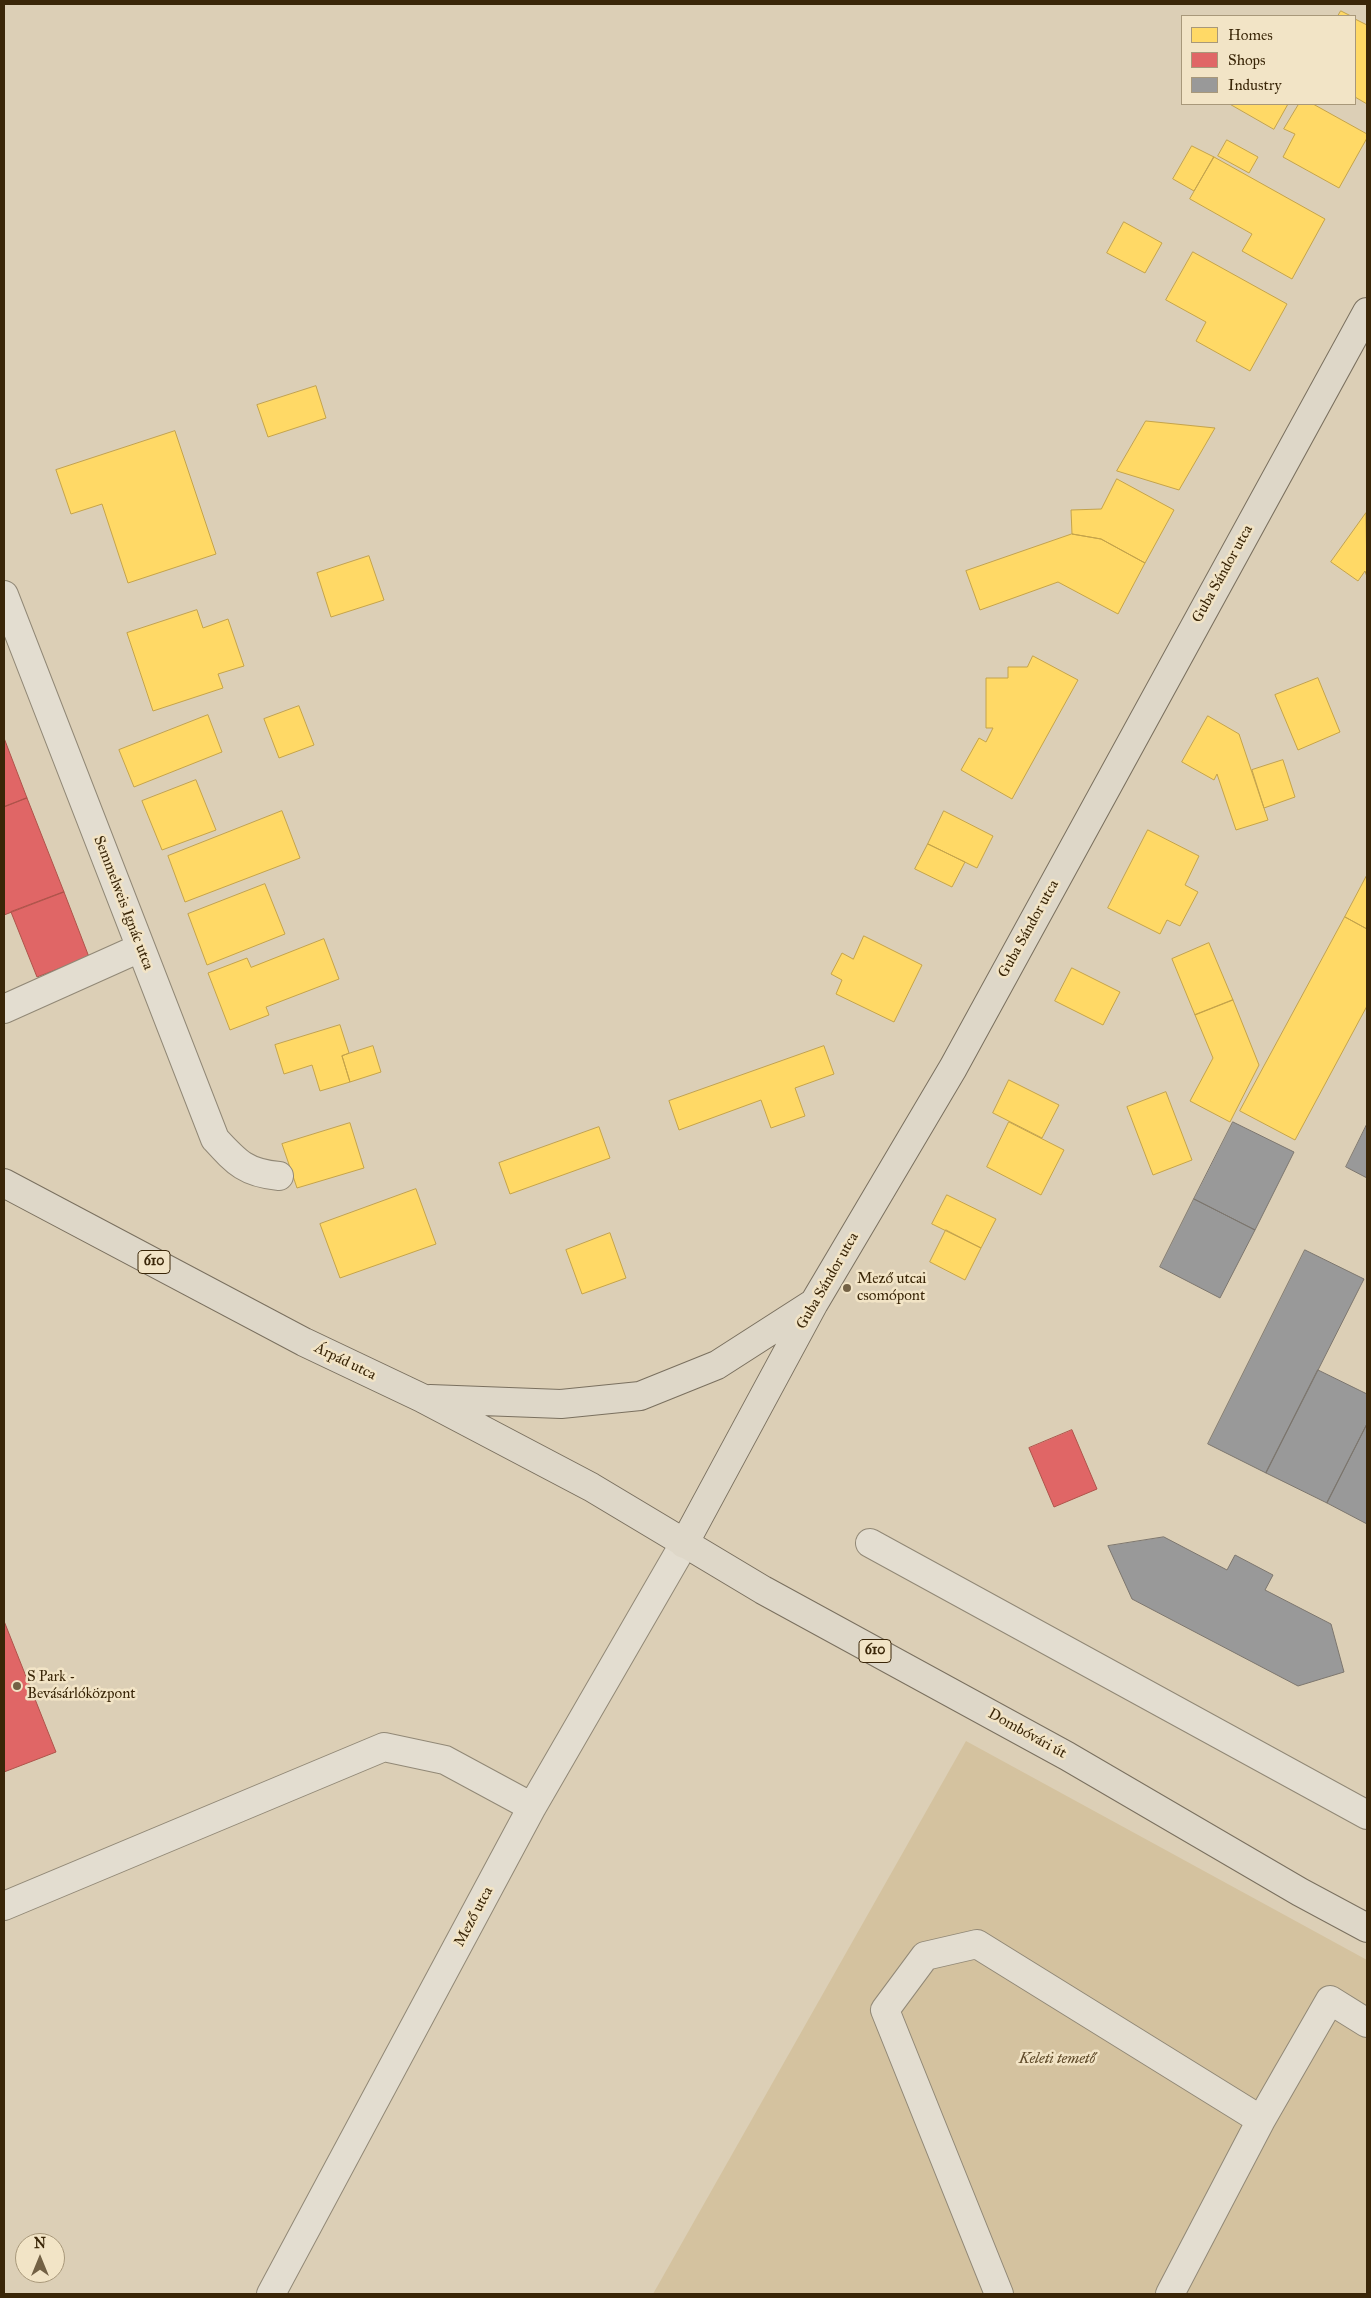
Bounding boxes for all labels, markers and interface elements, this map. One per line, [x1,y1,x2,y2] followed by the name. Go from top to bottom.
[1181,15,1356,105] legend
[1228,26,1273,44] text: Homes
[1228,51,1266,69] text: Shops
[1228,76,1282,94] text: Industry
[1189,522,1257,626] street label: Guba Sándor utca
[89,833,157,973] street label: Semmelweis Ignác utca
[995,877,1063,981] street label: Guba Sándor utca
[793,1229,863,1333] street label: Guba Sándor utca
[138,1250,170,1274] road number: 610
[857,1270,926,1305] place label: Mező utcai csomópont
[841,1282,853,1294] marker: Mező utcai csomópont
[311,1339,379,1385] street label: Árpád utca
[859,1640,891,1662] road number: 610
[27,1668,135,1703] place label: S Park - Bevásárlóközpont
[11,1680,23,1692] marker: S Park - Bevásárlóközpont
[985,1705,1069,1763] street label: Dombóvári út
[451,1884,497,1950] street label: Mező utca
[1019,2050,1095,2068] park label: Keleti temető
[15,2233,65,2283] north arrow
[34,2235,46,2252] text: N

